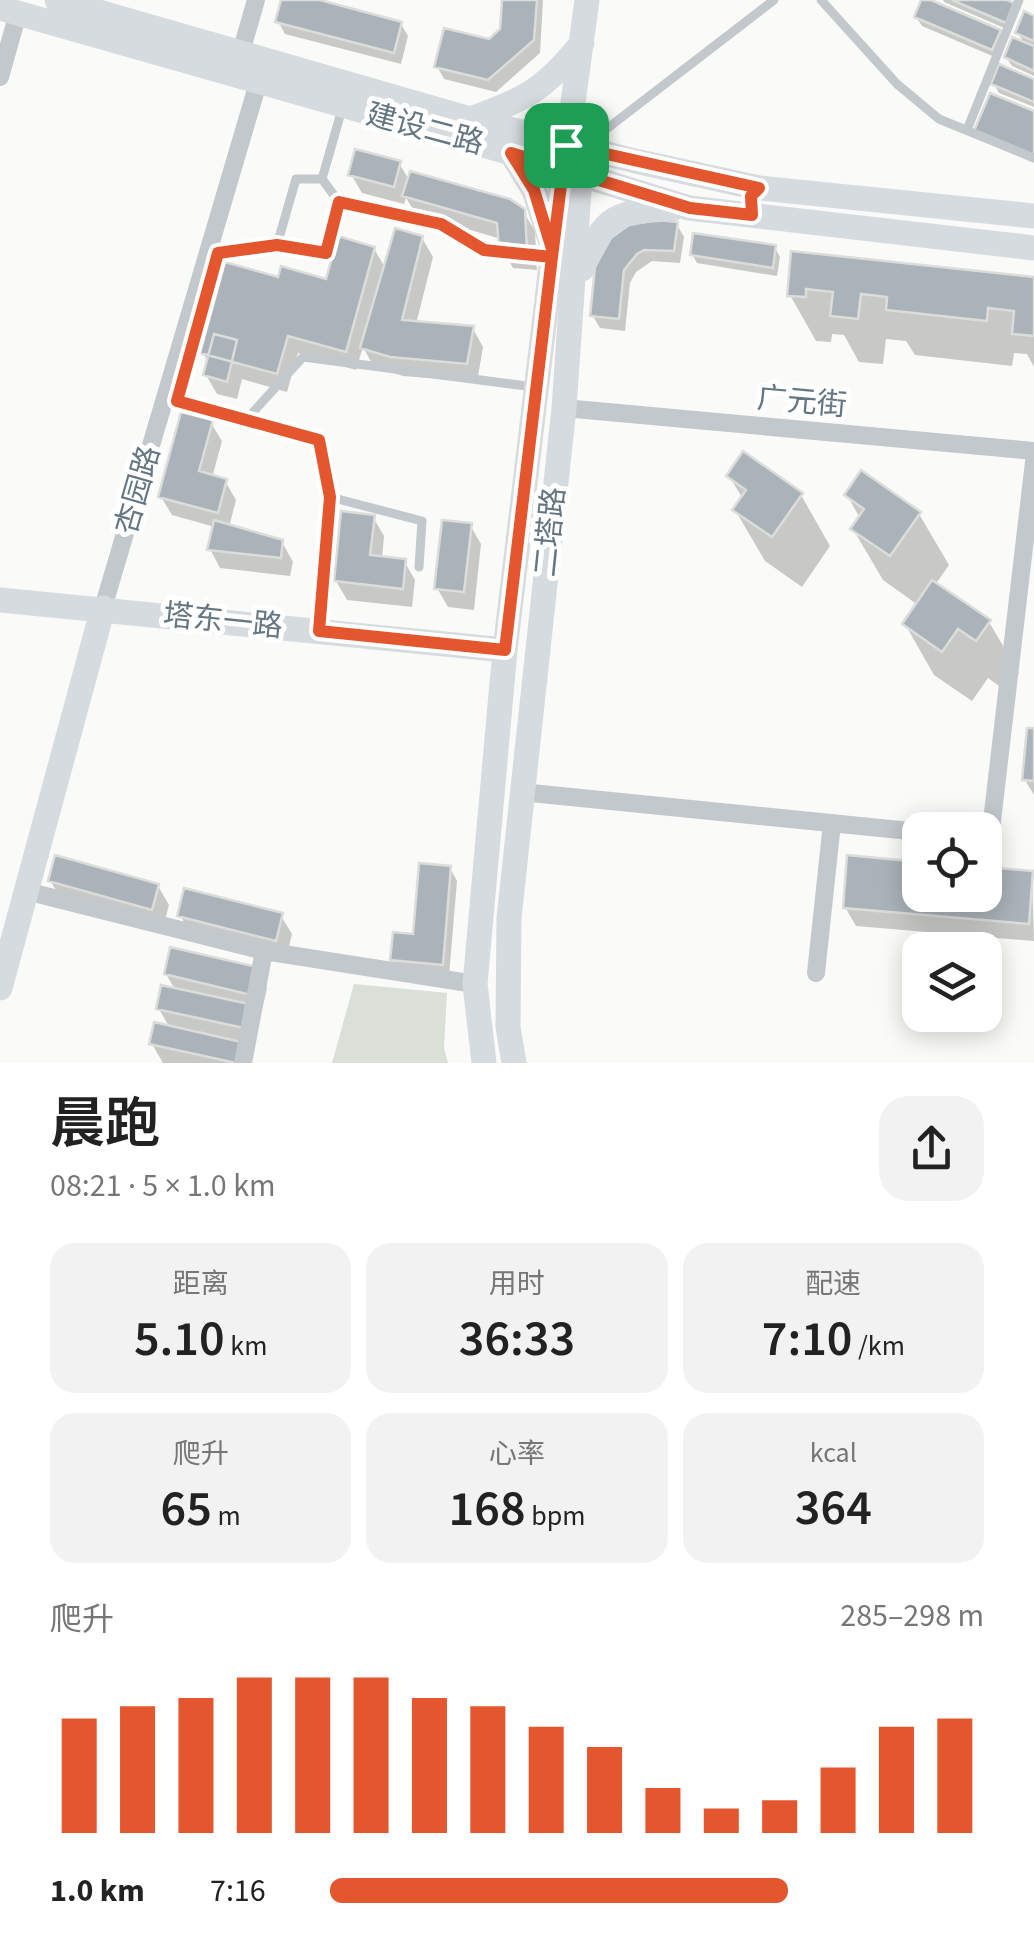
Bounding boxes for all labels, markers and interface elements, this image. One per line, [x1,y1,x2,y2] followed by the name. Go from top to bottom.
[361,93,489,165] street label: 建设二路
[524,103,609,188] pin
[539,118,594,173] icon: arrive
[755,377,849,427] street label: 广元街
[105,441,171,539] street label: 杏园路
[524,485,576,579] street label: 二塔路
[161,593,285,649] street label: 塔东一路
[902,812,1002,1032] map controls
[902,812,1002,912] button: locate
[902,932,1002,1032] button: layers
[50,1086,160,1164] text: 晨跑
[879,1096,984,1201] button: share
[50,1163,276,1209] text: 08:21 · 5 × 1.0 km
[173,1264,229,1304] text: 距离
[489,1264,545,1304] text: 用时
[805,1264,861,1304] text: 配速
[134,1304,225,1375] text: 5.10
[459,1304,575,1375] text: 36:33
[762,1304,852,1375] text: 7:10
[225,1326,267,1366] text: km
[852,1326,905,1366] text: /km
[810,1433,857,1473] text: kcal
[173,1434,229,1474] text: 爬升
[489,1434,545,1474] text: 心率
[795,1473,872,1544] text: 364
[161,1474,212,1545] text: 65
[449,1474,526,1545] text: 168
[212,1496,241,1536] text: m
[526,1496,585,1536] text: bpm
[840,1593,984,1639] text: 285–298 m
[50,1597,114,1643] text: 爬升
[50,1868,145,1914] text: 1.0 km
[210,1868,266,1914] text: 7:16

